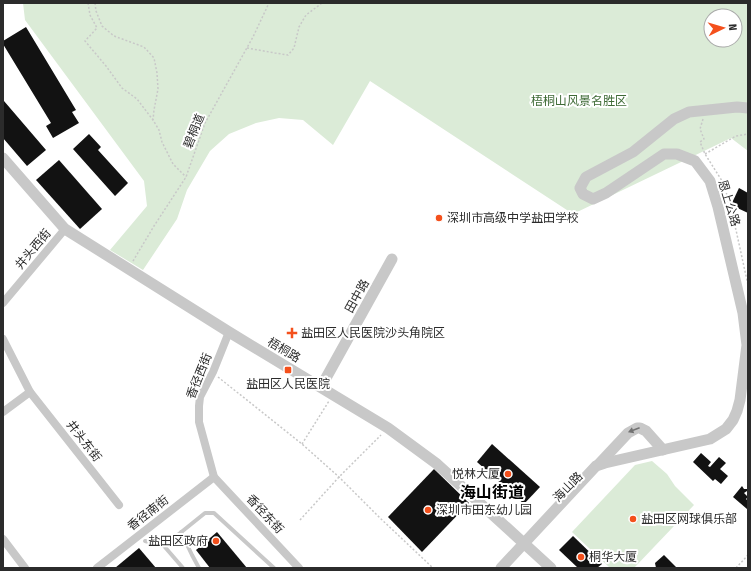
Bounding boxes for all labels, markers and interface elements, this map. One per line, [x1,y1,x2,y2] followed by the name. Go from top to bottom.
[703,8,743,48] north arrow
[726,23,739,31] text: N
[531,94,627,108] park label: 梧桐山风景名胜区
[181,112,207,150] street label: 碧桐道
[715,178,743,228] street label: 恩上公路
[447,211,579,225] place label: 深圳市高级中学盐田学校
[434,213,444,223] marker: 深圳市高级中学盐田学校
[12,226,54,272] street label: 井头西街
[342,277,372,315] street label: 田中路
[301,326,445,340] place label: 盐田区人民医院沙头角院区
[286,327,298,339] marker: 盐田区人民医院沙头角院区
[265,335,303,365] street label: 梧桐路
[184,351,214,401] street label: 香径西街
[283,365,293,375] marker: 盐田区人民医院
[246,377,330,391] place label: 盐田区人民医院
[64,418,104,464] street label: 井头东街
[628,427,640,434] one-way arrow
[452,467,500,481] place label: 悦林大厦
[503,469,513,479] marker: 悦林大厦
[550,469,586,505] street label: 海山路
[460,483,524,502] district label: 海山街道
[244,492,286,536] street label: 香径东街
[125,493,171,533] street label: 香径南街
[436,503,532,517] place label: 深圳市田东幼儿园
[423,505,433,515] marker: 深圳市田东幼儿园
[641,512,737,526] place label: 盐田区网球俱乐部
[628,514,638,524] marker: 盐田区网球俱乐部
[148,534,208,548] place label: 盐田区政府
[211,536,221,546] marker: 盐田区政府
[589,550,637,564] place label: 桐华大厦
[576,552,586,562] marker: 桐华大厦

